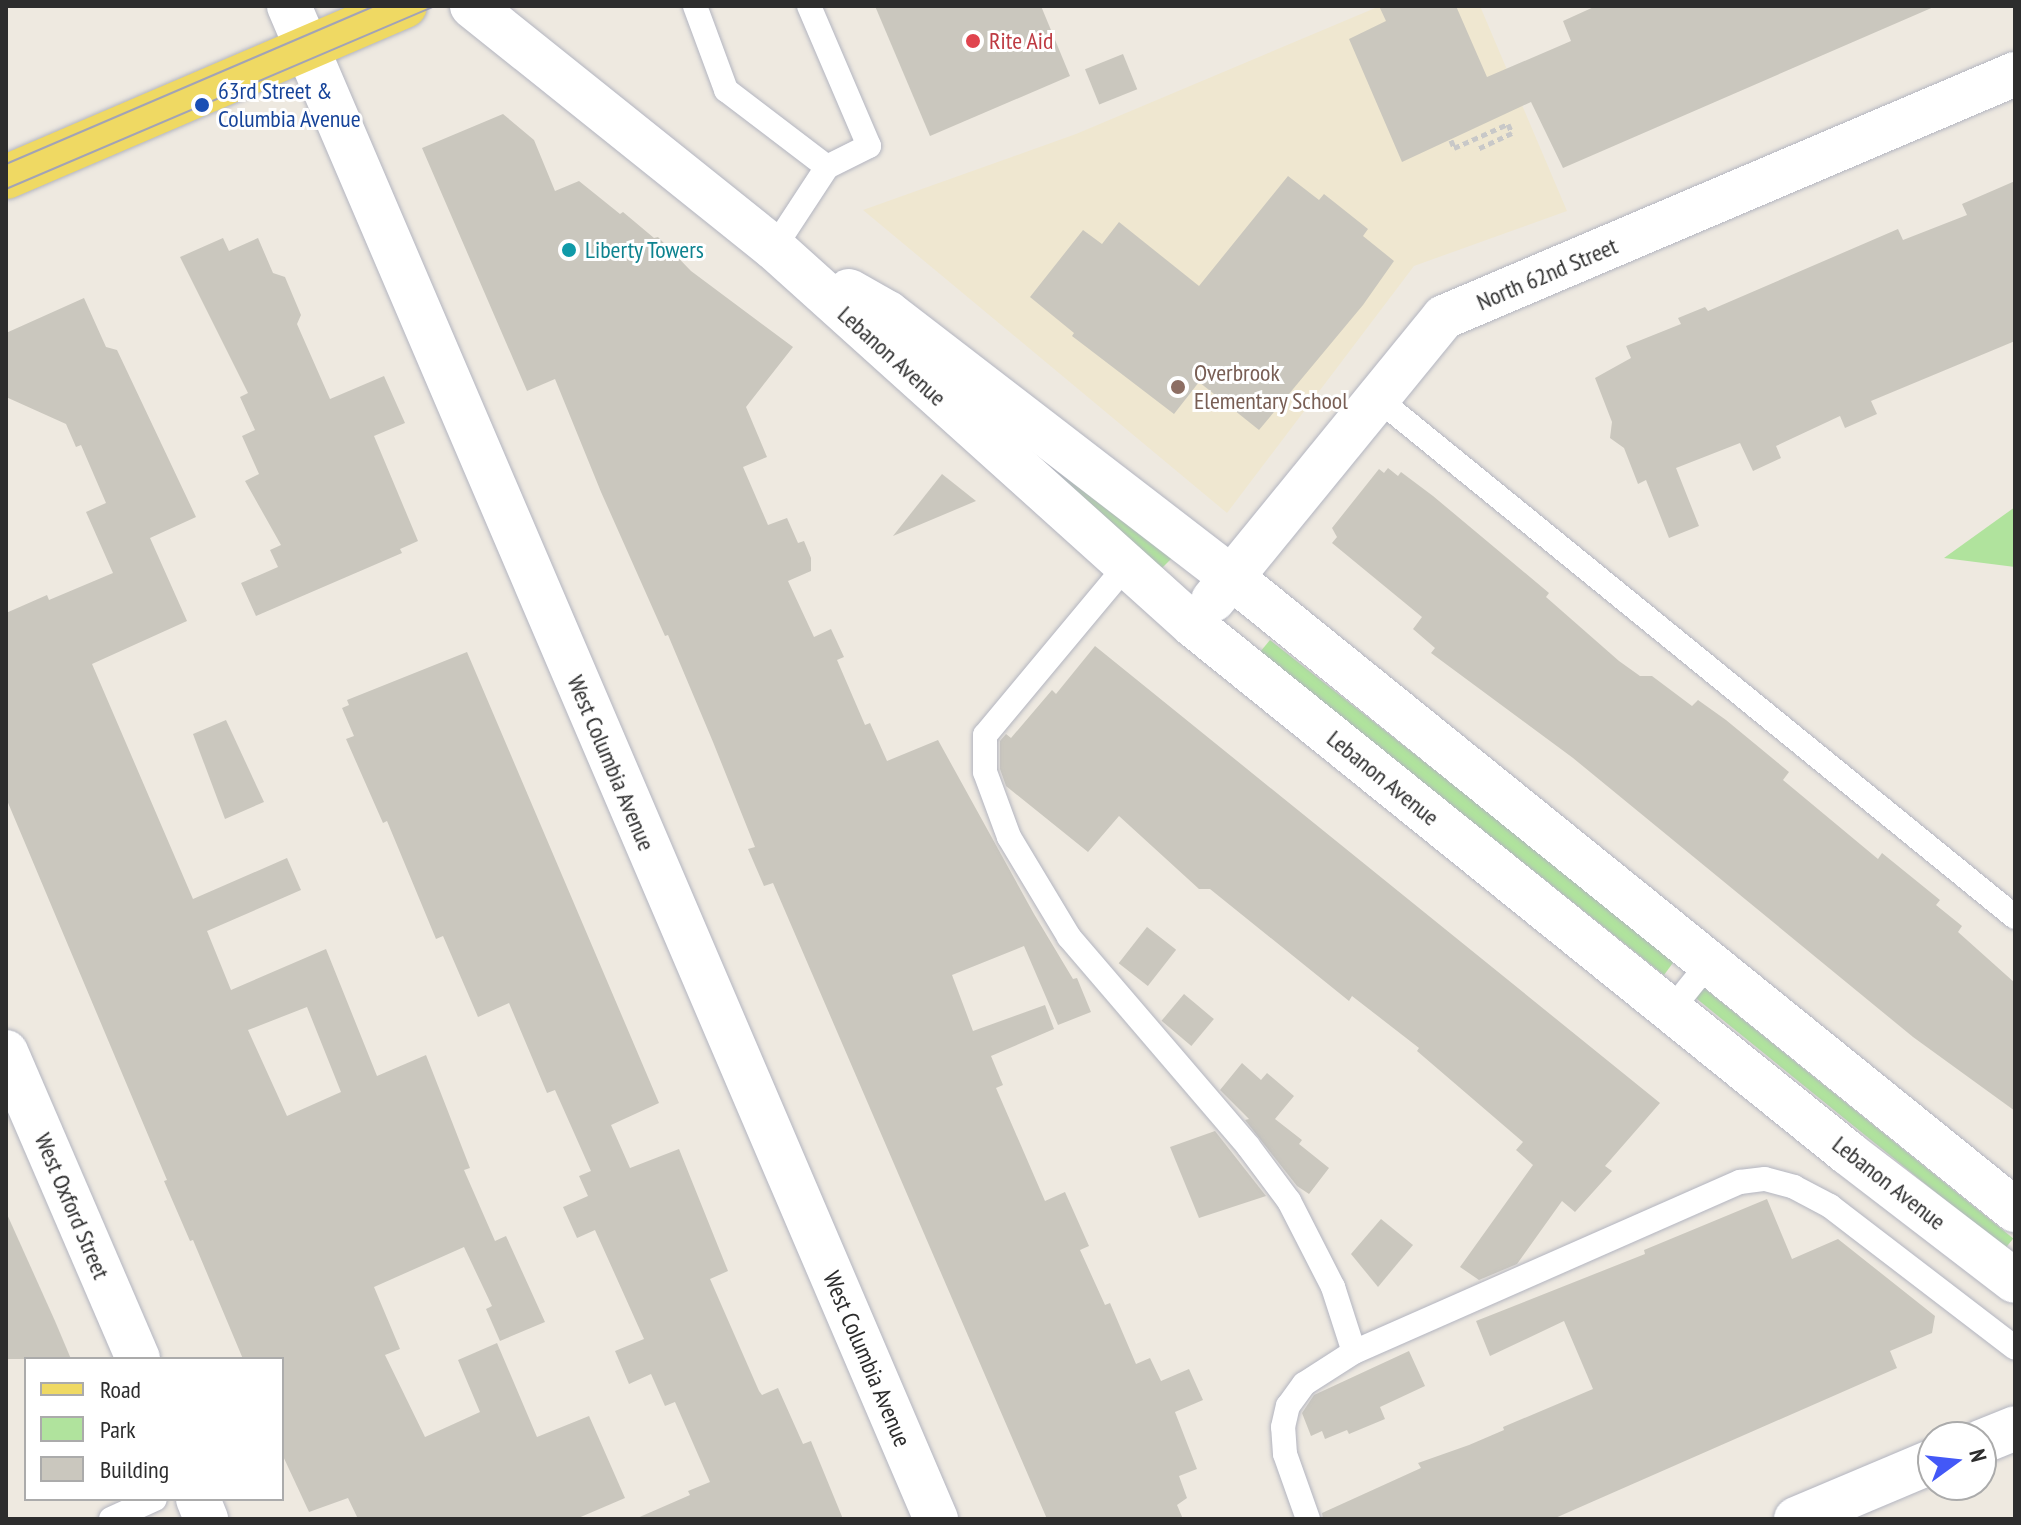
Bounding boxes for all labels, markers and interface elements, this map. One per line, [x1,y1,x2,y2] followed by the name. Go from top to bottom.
[989,27,1054,55] place label: Rite Aid
[964,32,982,50] marker: Rite Aid
[218,77,361,133] place label: 63rd Street & Columbia Avenue
[193,96,211,114] marker: 63rd Street & Columbia Avenue
[1472,231,1622,317] street label: North 62nd Street
[585,236,705,264] place label: Liberty Towers
[560,241,578,259] marker: Liberty Towers
[832,300,952,412] street label: Lebanon Avenue
[1194,359,1348,415] place label: Overbrook Elementary School
[1169,378,1187,396] marker: Overbrook Elementary School
[561,671,661,855] street label: West Columbia Avenue
[1321,724,1445,832] street label: Lebanon Avenue
[28,1129,116,1283] street label: West Oxford Street
[1827,1130,1951,1236] street label: Lebanon Avenue
[817,1267,917,1451] street label: West Columbia Avenue
[24,1357,284,1501] legend
[100,1374,141,1405] text: Road
[100,1414,136,1445] text: Park
[1917,1421,1997,1501] north arrow
[1963,1446,1993,1465] text: N
[100,1454,169,1485] text: Building

